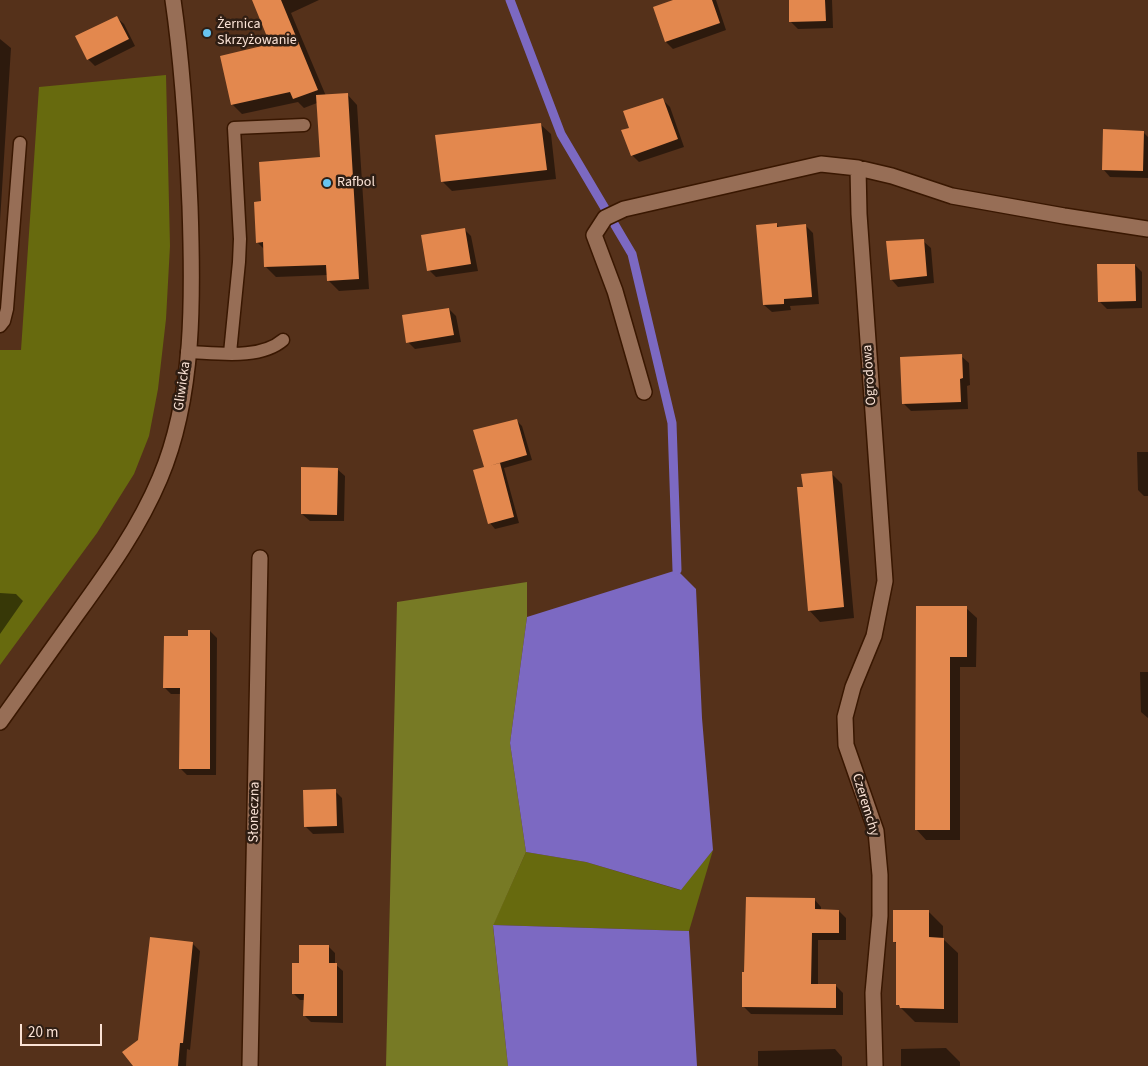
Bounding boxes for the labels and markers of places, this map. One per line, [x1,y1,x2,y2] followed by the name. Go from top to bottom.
[217,17,297,49] place label: Żernica Skrzyżowanie
[201,27,213,39] marker: Żernica Skrzyżowanie
[337,175,375,191] place label: Rafbol
[321,177,333,189] marker: Rafbol

